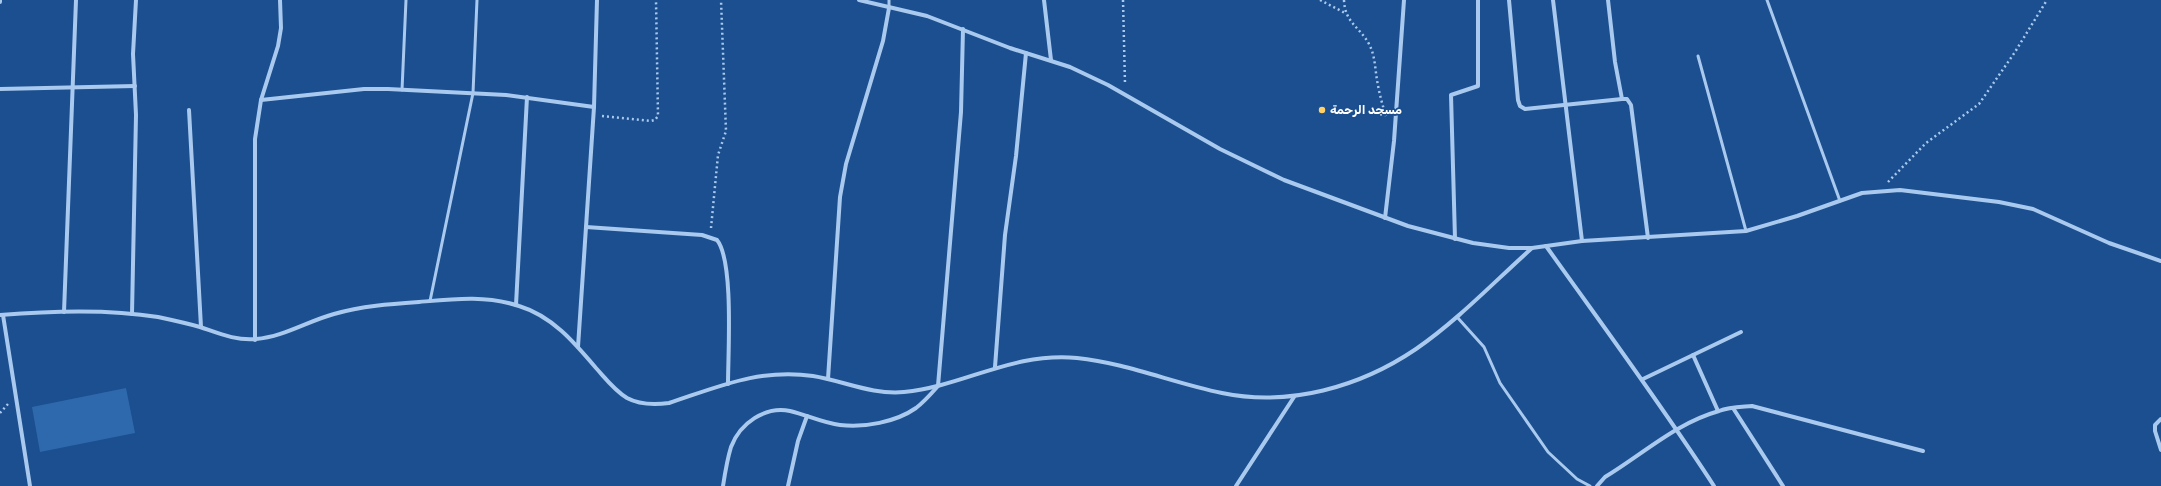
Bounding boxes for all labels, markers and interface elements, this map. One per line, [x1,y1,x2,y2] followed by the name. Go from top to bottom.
[1330,103,1402,117] place label: مسجد الرحمة
[1317,105,1327,115] marker: مسجد الرحمة

